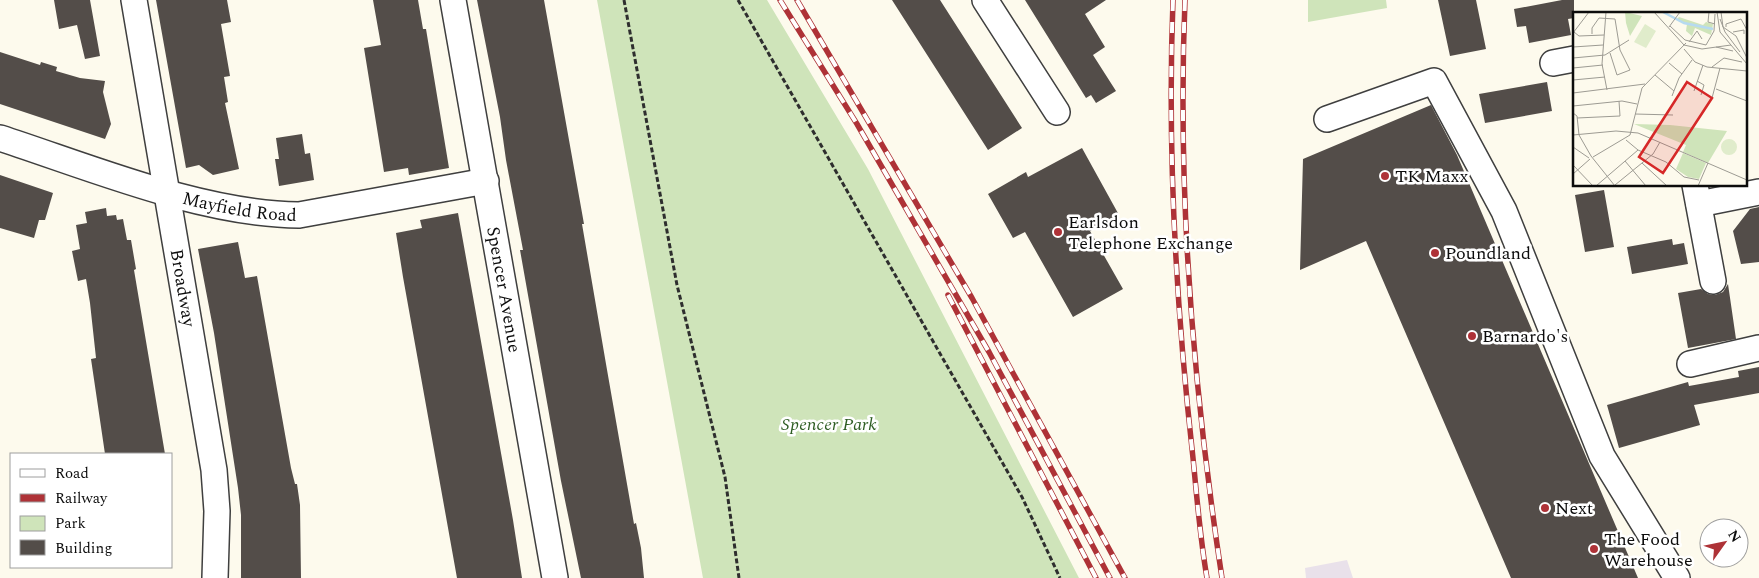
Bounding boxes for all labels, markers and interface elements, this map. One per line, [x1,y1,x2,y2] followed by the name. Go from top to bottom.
[1573,12,1746,186] inset map
[1395,163,1468,190] place label: TK Maxx
[1379,170,1391,182] marker: TK Maxx
[180,184,297,229] street label: Mayfield Road
[1068,209,1233,257] place label: Earlsdon Telephone Exchange
[480,224,528,355] street label: Spencer Avenue
[1052,226,1064,238] marker: Earlsdon Telephone Exchange
[1445,240,1531,267] place label: Poundland
[163,247,203,330] street label: Broadway
[1429,247,1441,259] marker: Poundland
[1482,323,1568,350] place label: Barnardo's
[1466,330,1478,342] marker: Barnardo's
[781,411,877,438] park label: Spencer Park
[10,453,172,568] legend
[55,462,89,485] text: Road
[55,487,108,510] text: Railway
[1555,495,1593,522] place label: Next
[1539,502,1551,514] marker: Next
[55,512,86,535] text: Park
[1699,518,1749,568] north arrow
[1604,526,1693,574] place label: The Food Warehouse
[1723,526,1746,547] text: N
[55,537,112,560] text: Building
[1588,543,1600,555] marker: The Food Warehouse

